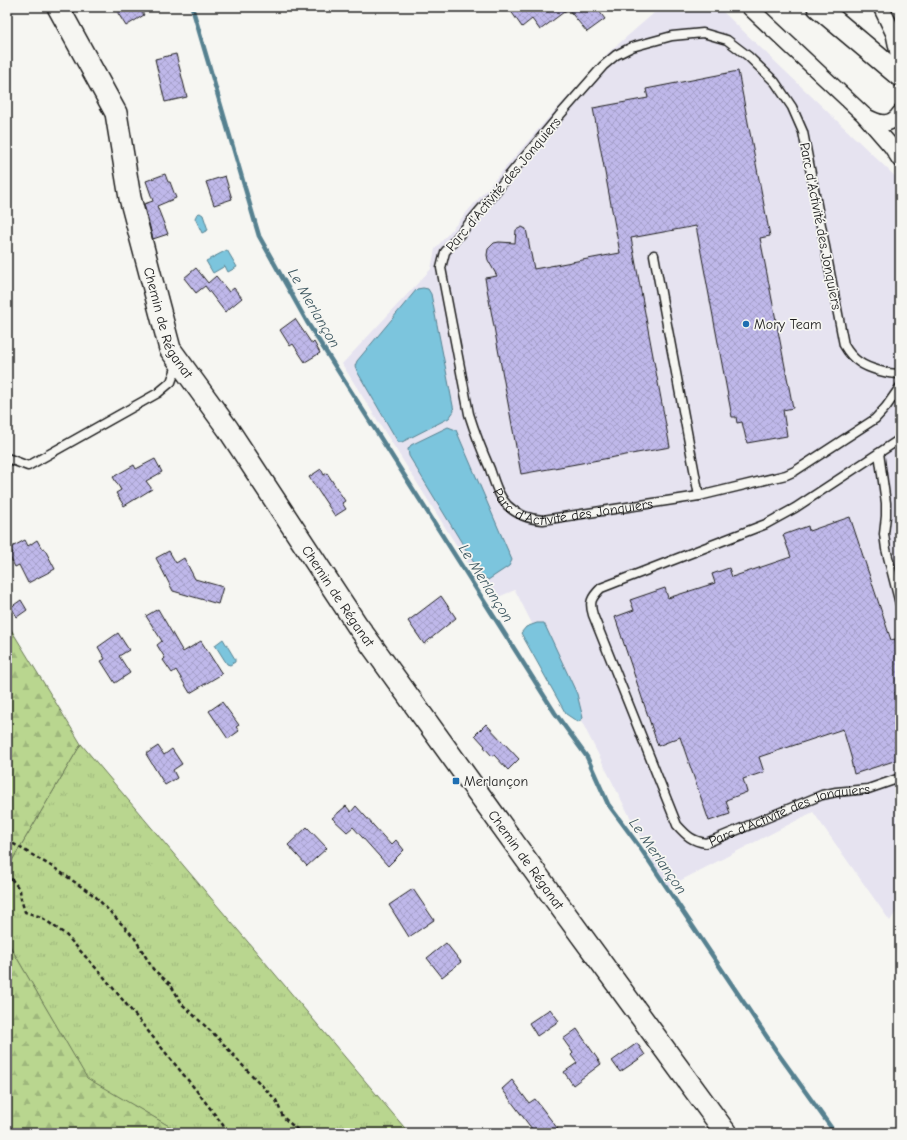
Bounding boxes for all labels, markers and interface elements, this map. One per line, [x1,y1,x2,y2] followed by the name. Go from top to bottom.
[442,114,565,255] street label: Parc d'Activité des Jonquiers
[796,141,845,311] street label: Parc d'Activité des Jonquiers
[140,265,197,383] street label: Chemin de Réganat
[284,265,344,351] water label: Le Merlançon
[754,316,822,333] place label: Mory Team
[741,319,751,329] marker: Mory Team
[489,485,654,529] street label: Parc d'Activité des Jonquiers
[455,541,517,625] water label: Le Merlançon
[298,542,378,651] street label: Chemin de Réganat
[464,773,528,790] place label: Merlançon
[451,776,461,786] marker: Merlançon
[706,781,871,850] street label: Parc d'Activité des Jonquiers
[484,807,568,914] street label: Chemin de Réganat
[625,814,691,898] water label: Le Merlançon

